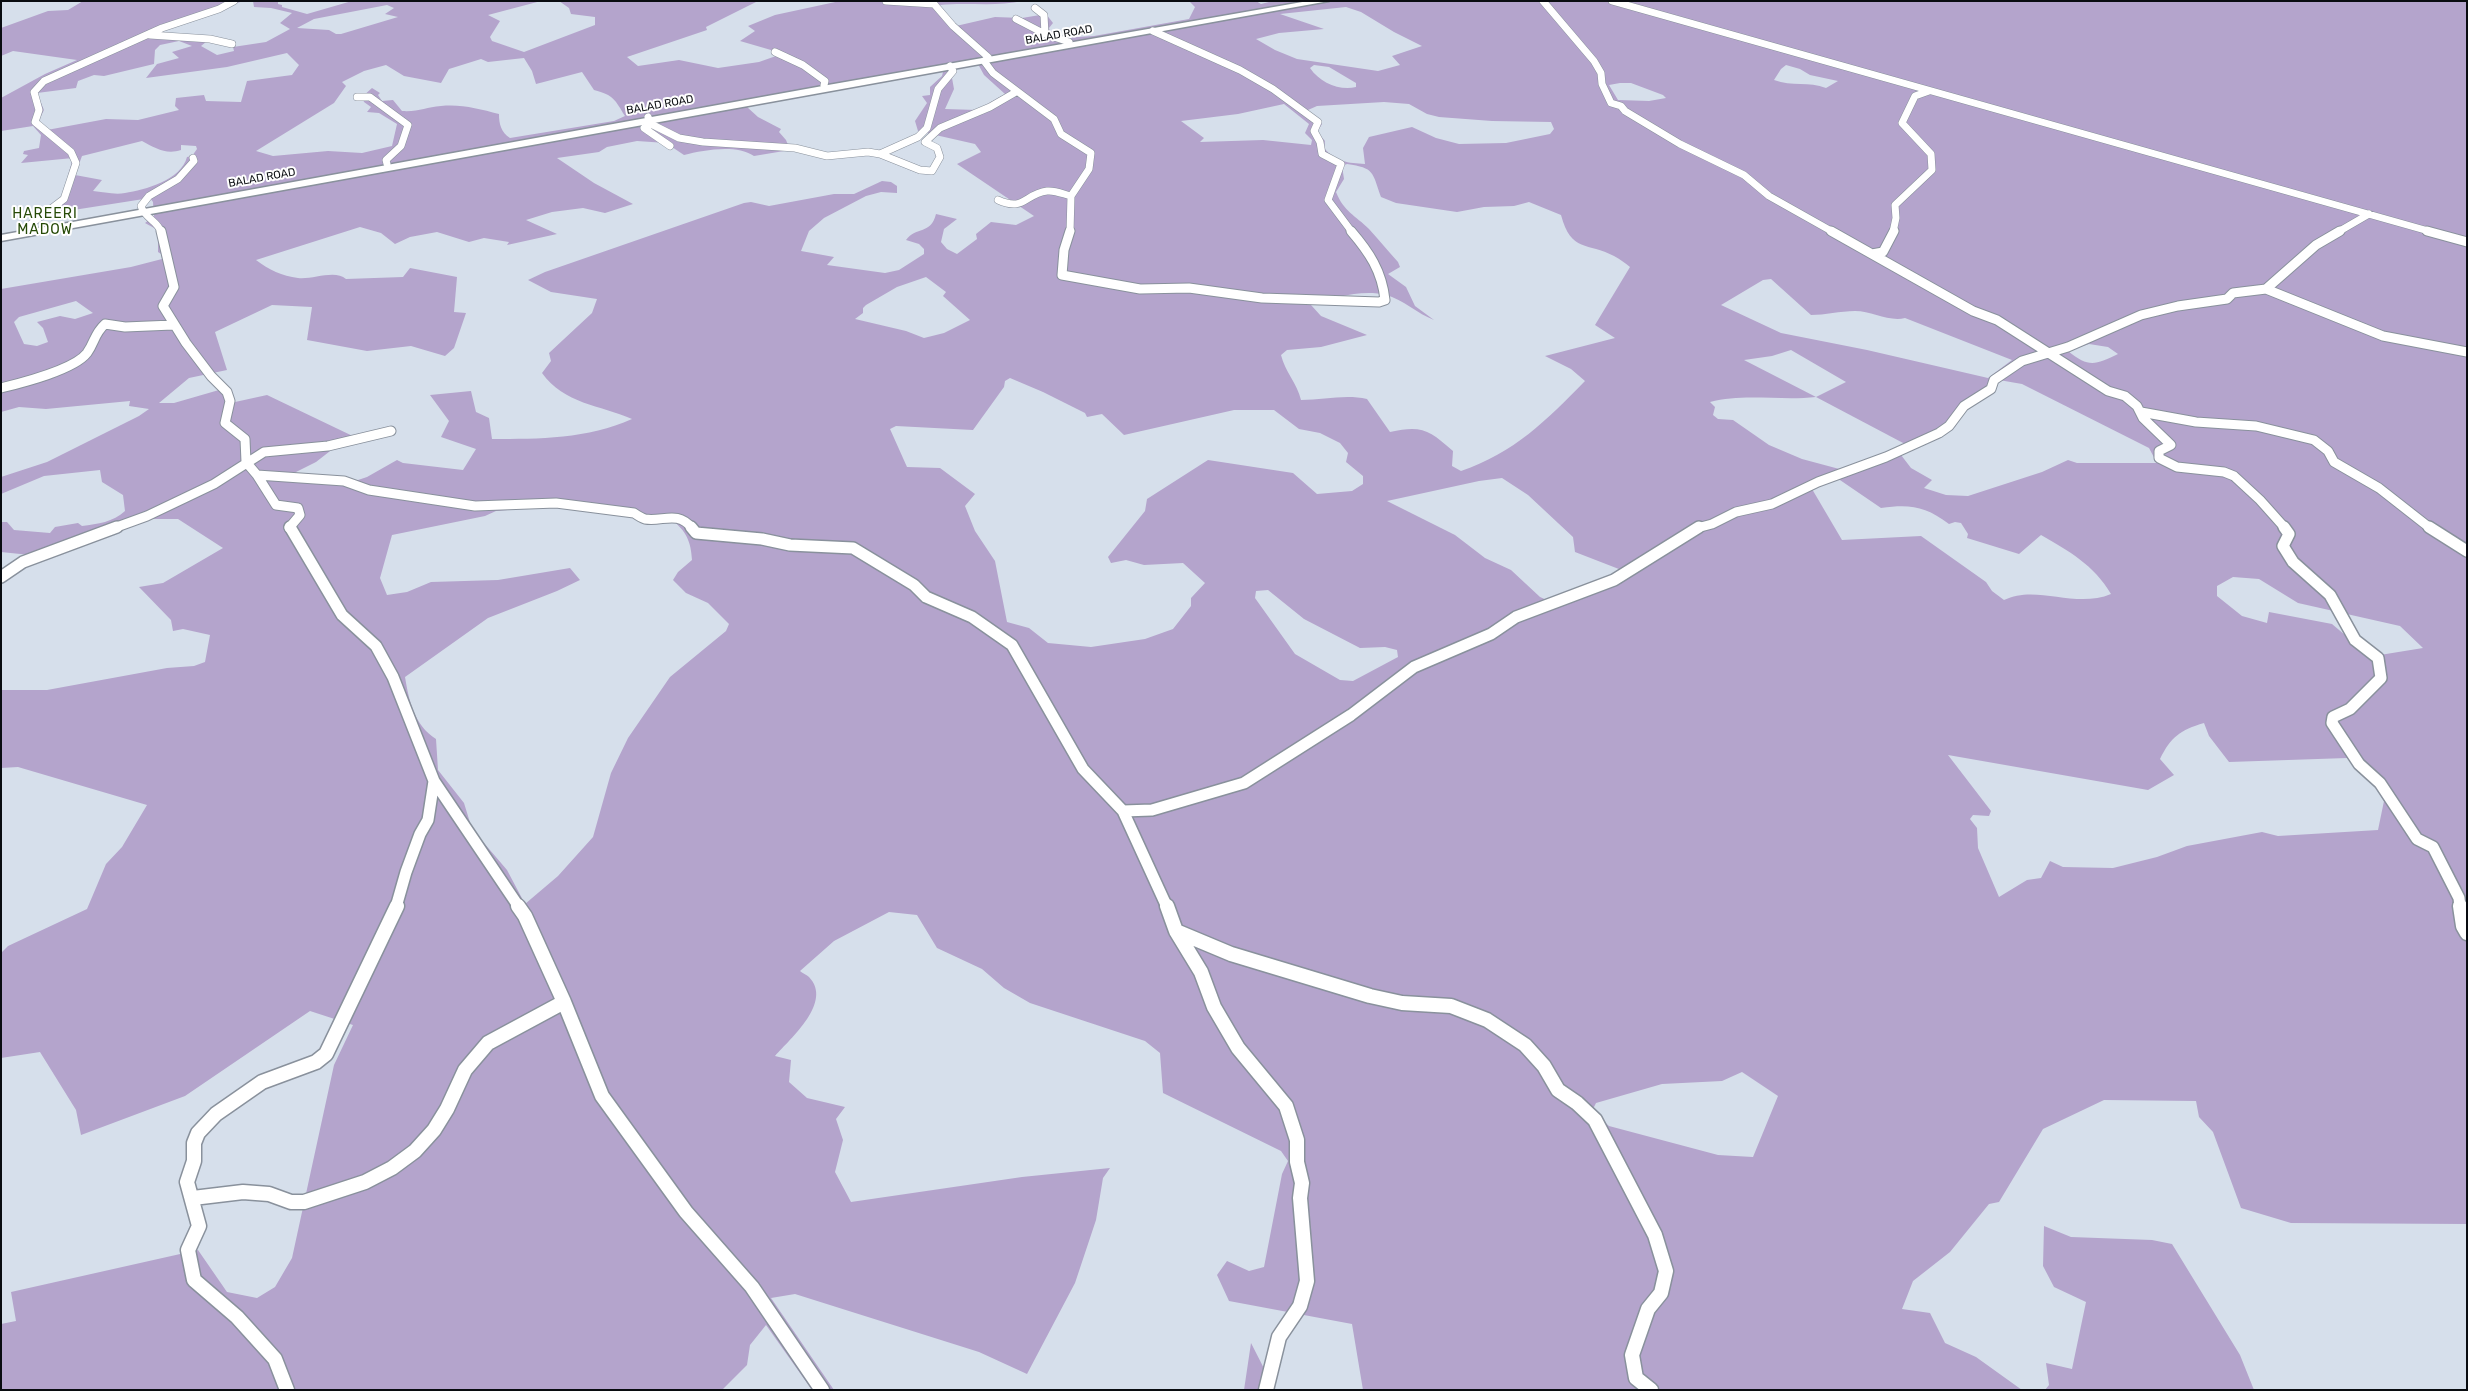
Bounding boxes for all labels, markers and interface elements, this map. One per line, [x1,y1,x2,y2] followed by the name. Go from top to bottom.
[1024,23,1094,47] street label: BALAD ROAD
[625,93,695,117] street label: BALAD ROAD
[227,166,297,190] street label: BALAD ROAD
[11,206,79,238] district label: HAREERI MADOW

